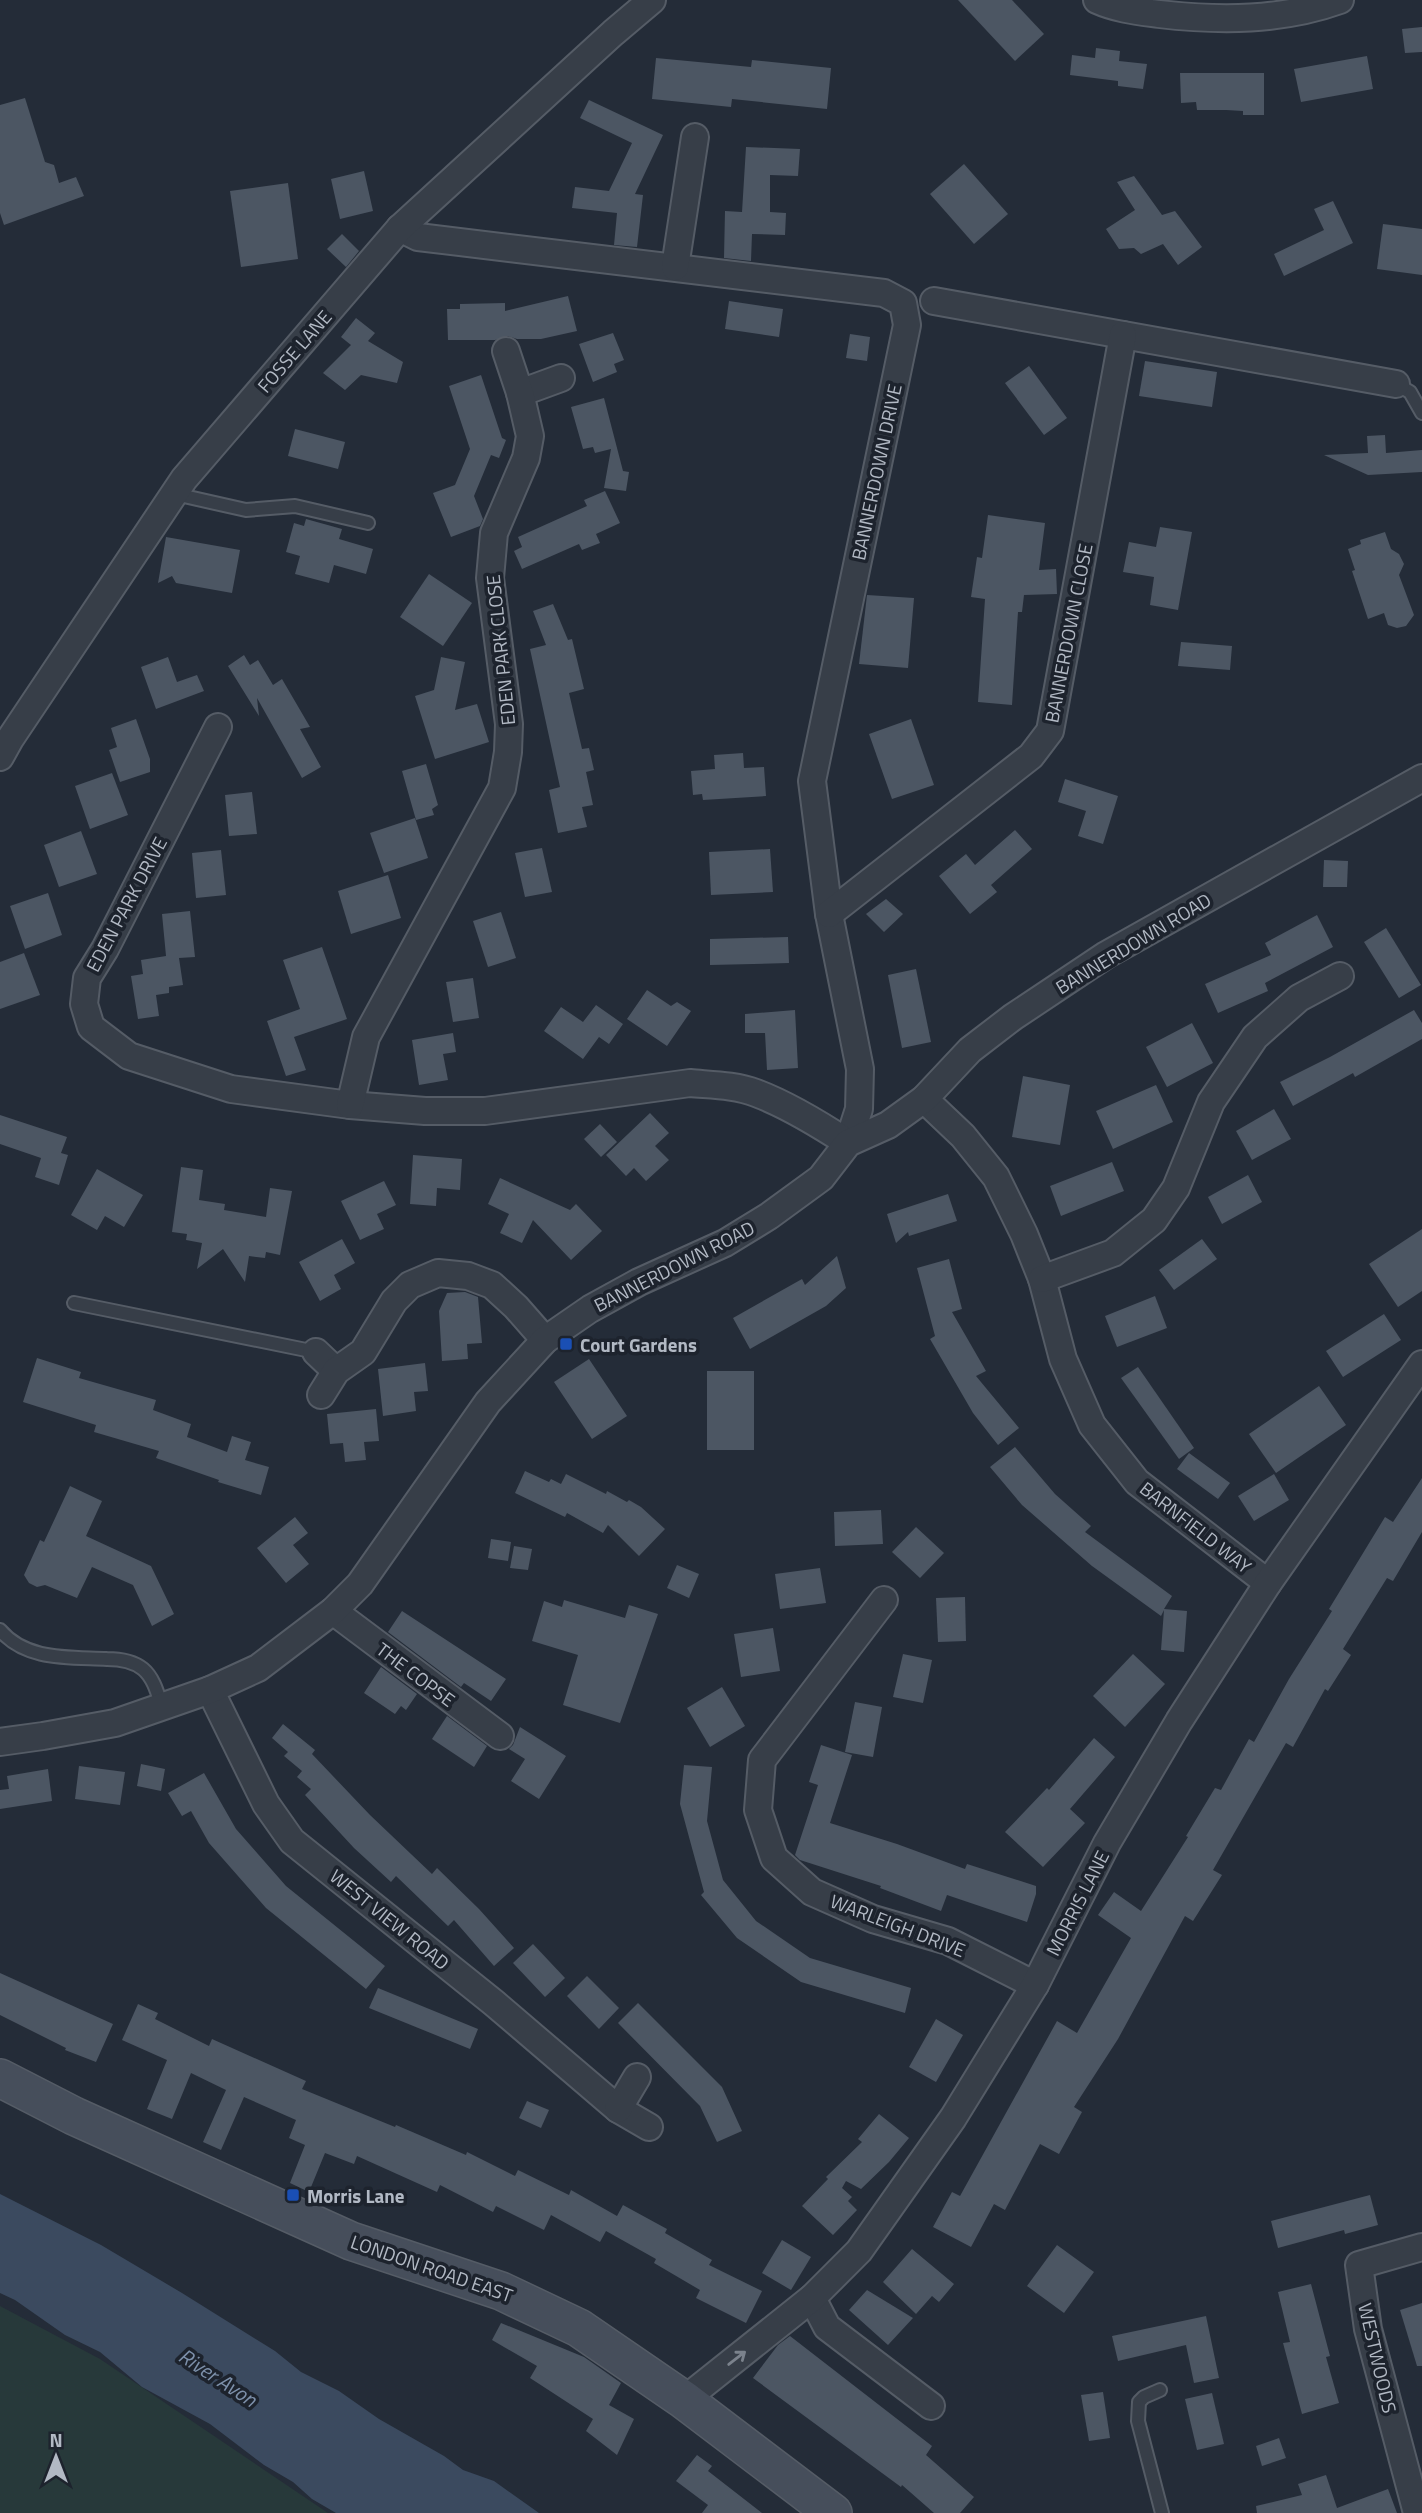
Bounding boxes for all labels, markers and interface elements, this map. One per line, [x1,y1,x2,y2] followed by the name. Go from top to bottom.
[250,303,338,399] street label: FOSSE LANE
[843,381,909,563] street label: BANNERDOWN DRIVE
[1036,541,1100,725] street label: BANNERDOWN CLOSE
[478,573,522,727] street label: EDEN PARK CLOSE
[78,831,174,977] street label: EDEN PARK DRIVE
[1050,885,1216,1001] street label: BANNERDOWN ROAD
[589,1213,759,1319] street label: BANNERDOWN ROAD
[580,1330,697,1359] place label: Court Gardens
[558,1336,574,1352] marker: Court Gardens
[1134,1474,1259,1581] street label: BARNFIELD WAY
[370,1635,462,1713] street label: THE COPSE
[1038,1845,1116,1961] street label: MORRIS LANE
[324,1862,456,1976] street label: WEST VIEW ROAD
[826,1886,970,1964] street label: WARLEIGH DRIVE
[307,2181,405,2210] place label: Morris Lane
[285,2187,301,2203] marker: Morris Lane
[347,2227,517,2309] street label: LONDON ROAD EAST
[1351,2300,1405,2416] street label: WESTWOODS
[173,2340,264,2415] water label: River Avon
[728,2350,746,2366] one-way arrow
[21,2422,91,2492] north arrow
[49,2425,63,2454] text: N

